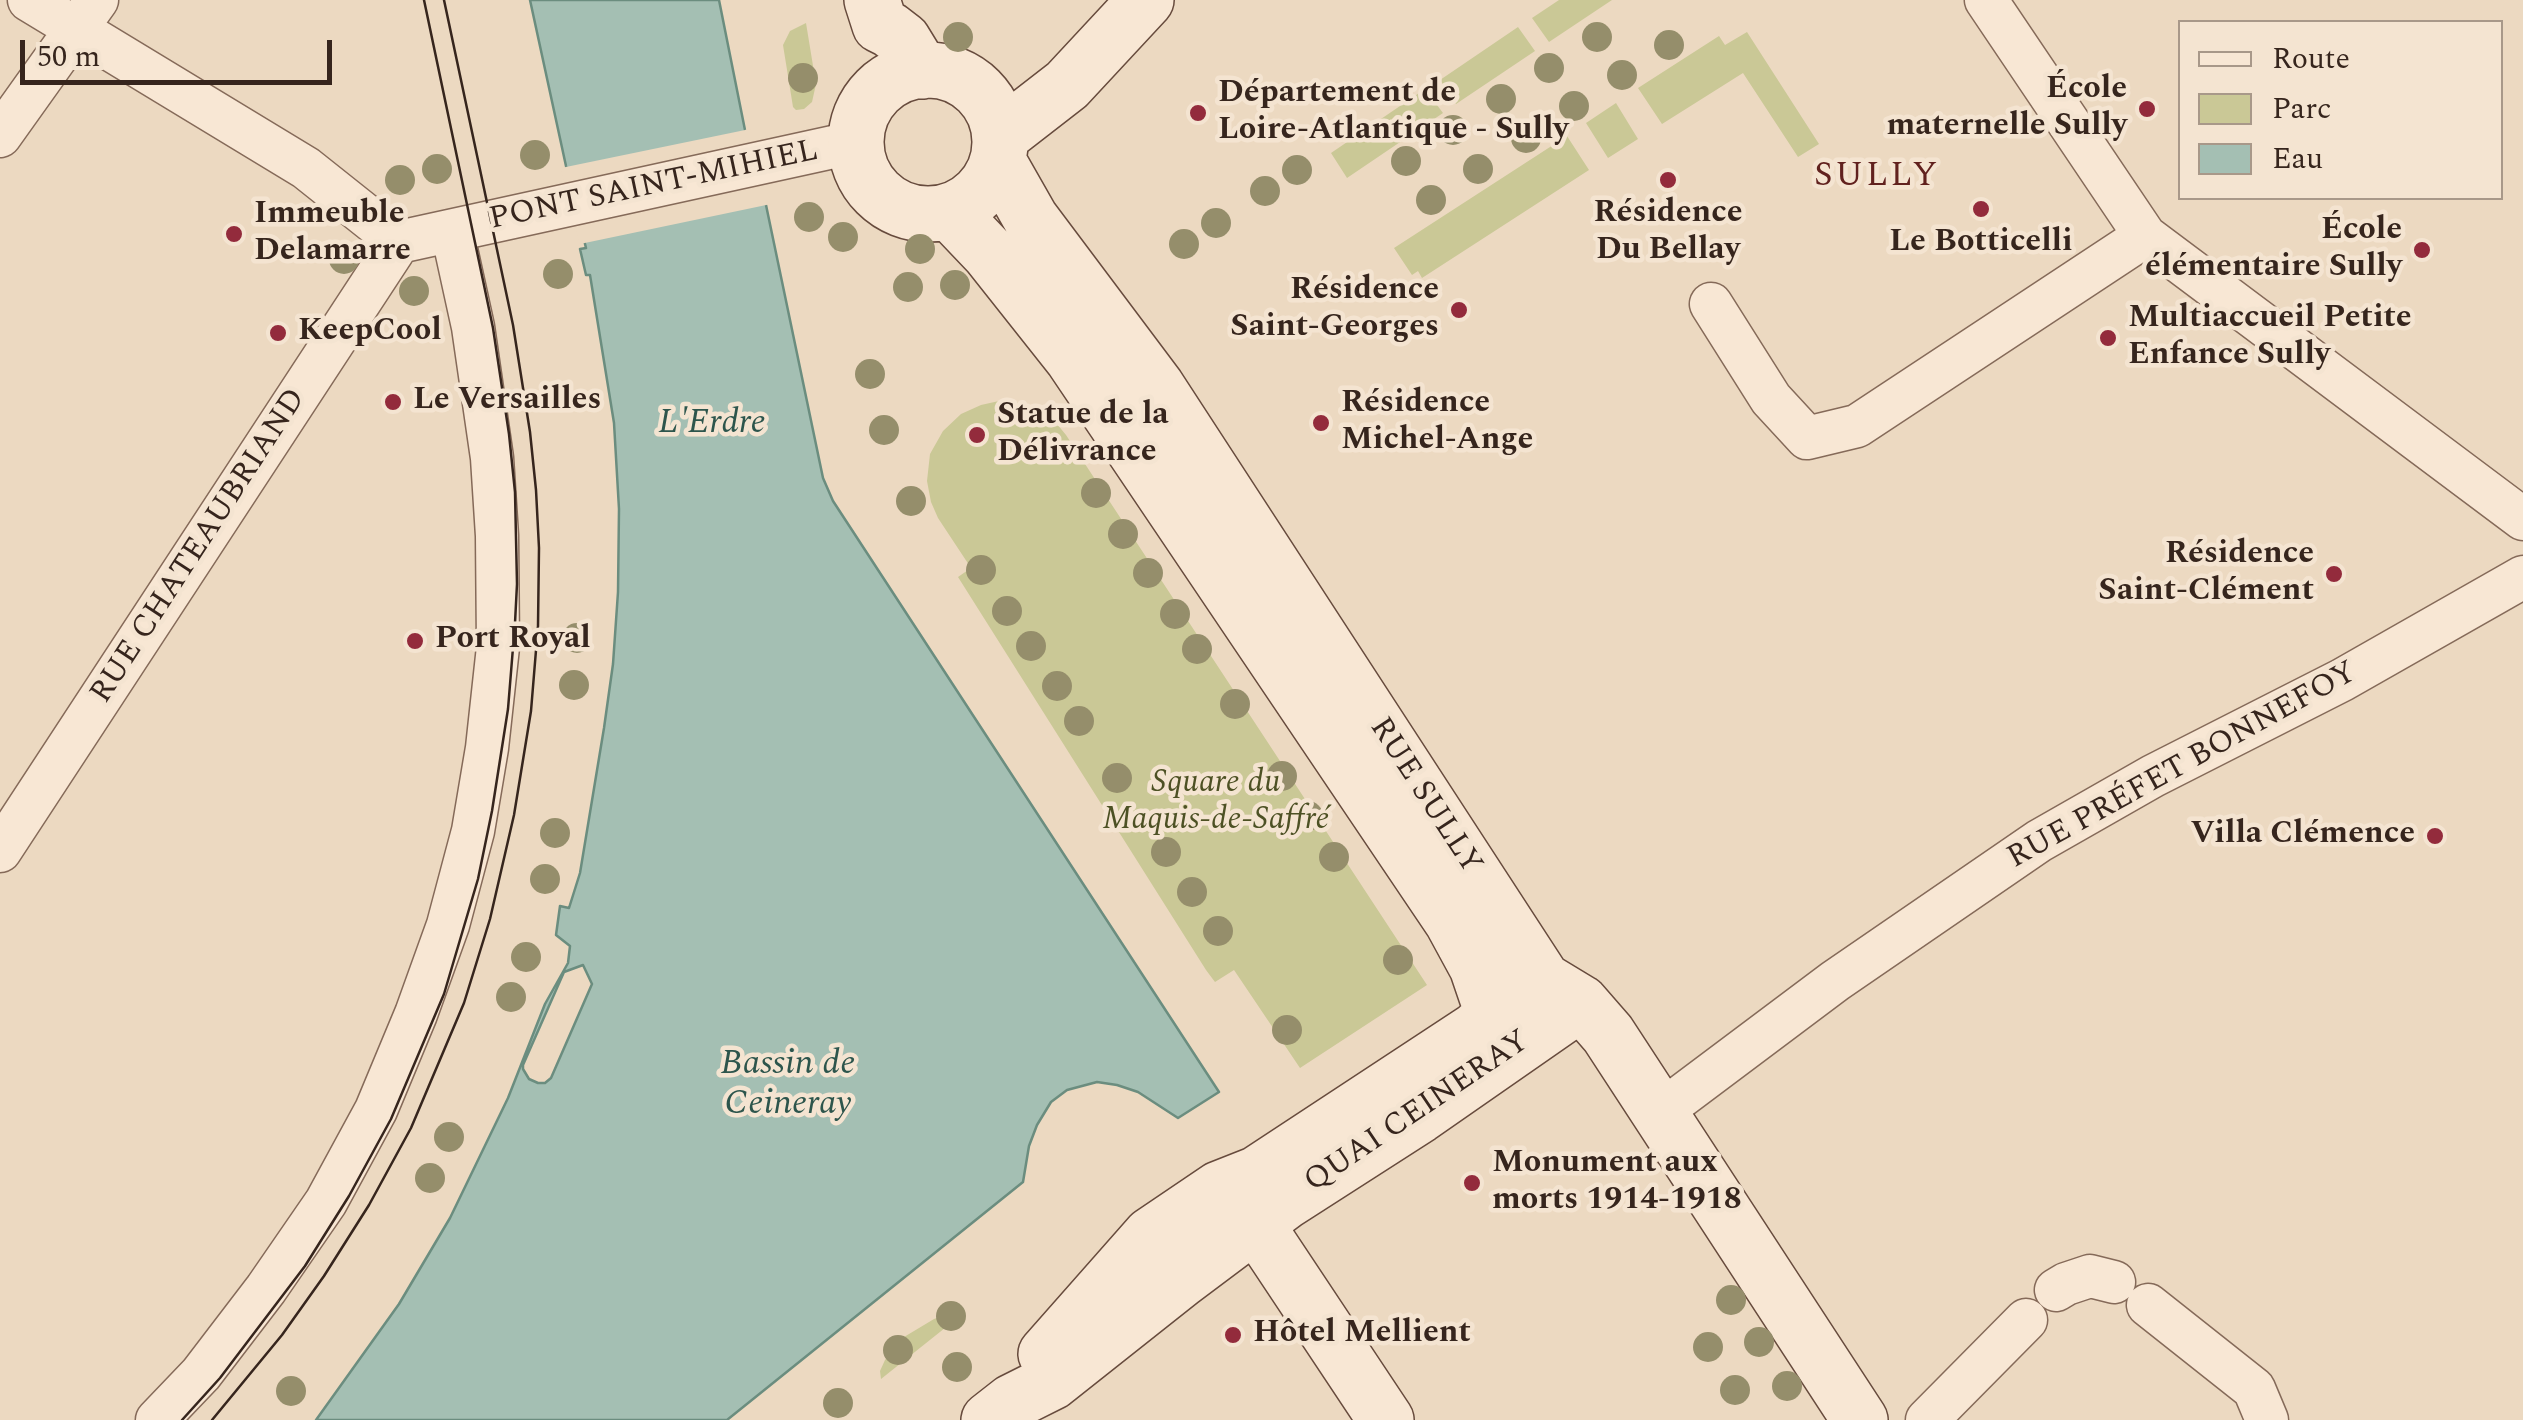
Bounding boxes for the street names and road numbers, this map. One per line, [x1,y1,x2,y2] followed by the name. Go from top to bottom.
[486,133,822,241] street label: PONT SAINT-MIHIEL
[84,383,316,711] street label: RUE CHATEAUBRIAND
[2002,655,2364,879] street label: RUE PRÉFET BONNEFOY
[1359,711,1489,883] street label: RUE SULLY
[1298,1024,1538,1202] street label: QUAI CEINERAY

